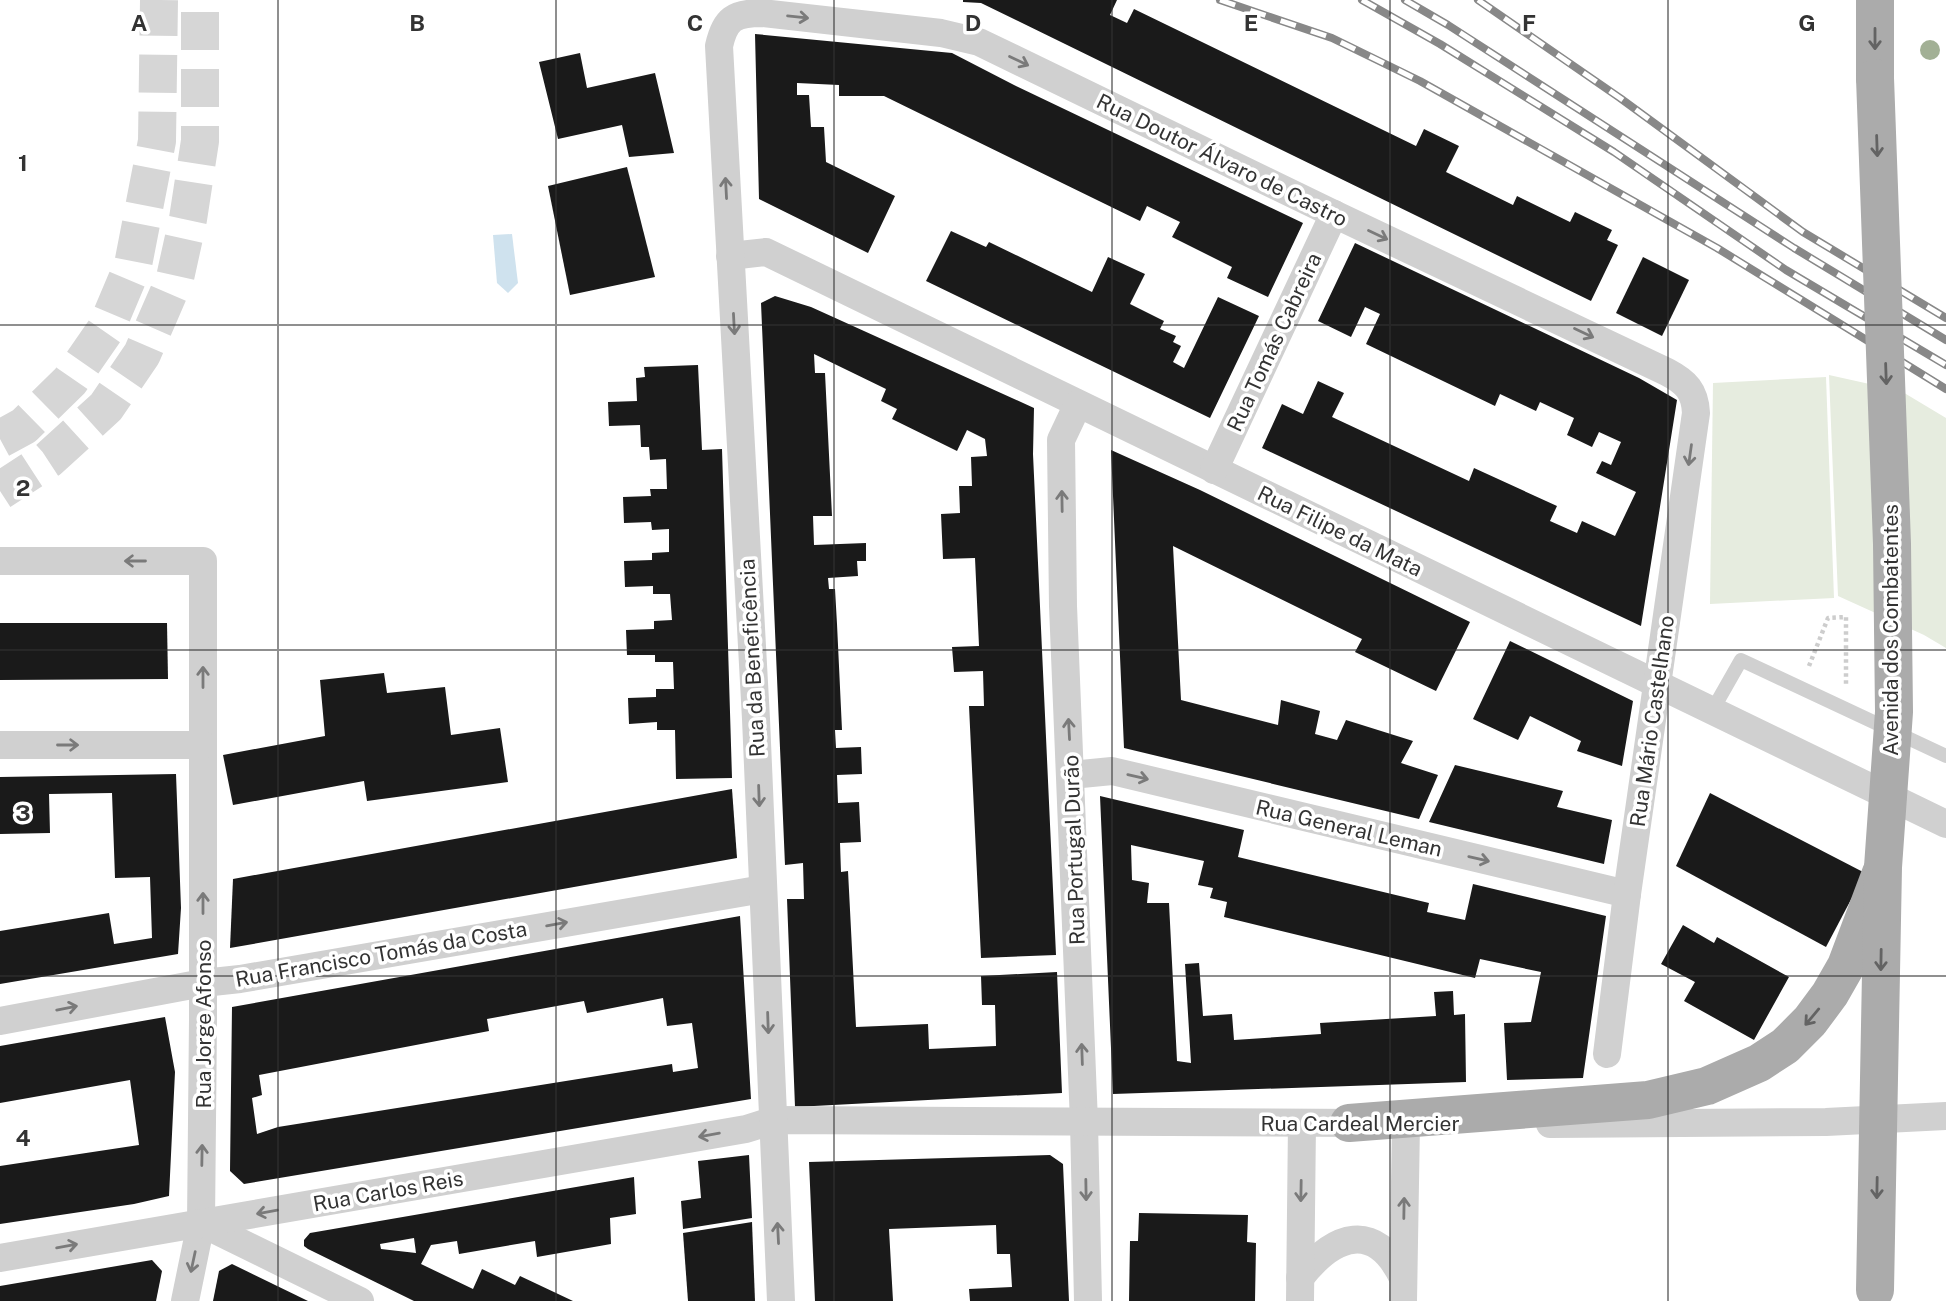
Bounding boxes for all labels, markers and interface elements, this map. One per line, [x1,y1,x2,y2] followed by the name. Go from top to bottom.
[131,9,148,36] text: A
[409,9,425,36] text: B
[687,9,703,36] text: C
[965,9,981,36] text: D
[1244,9,1258,36] text: E
[1522,9,1536,36] text: F
[1798,9,1816,36] text: G
[786,11,809,24] one-way arrow
[1868,27,1882,50] one-way arrow
[1008,55,1029,69] one-way arrow
[1093,88,1351,232] street label: Rua Doutor Álvaro de Castro
[1871,135,1884,158] one-way arrow
[18,149,28,176] text: 1
[719,177,732,199] one-way arrow
[1367,229,1388,243] one-way arrow
[1222,249,1326,435] street label: Rua Tomás Cabreira
[728,312,741,335] one-way arrow
[1573,326,1594,340] one-way arrow
[1880,362,1893,385] one-way arrow
[1683,443,1696,466] one-way arrow
[16,474,30,501] text: 2
[1254,480,1426,582] street label: Rua Filipe da Mata
[1055,490,1069,513] one-way arrow
[1878,504,1903,756] street label: Avenida dos Combatentes
[123,554,146,568] one-way arrow
[734,558,770,758] street label: Rua da Beneficência
[1625,614,1679,828] street label: Rua Mário Castelhano
[196,666,210,689] one-way arrow
[1062,717,1075,740] one-way arrow
[56,738,79,752] one-way arrow
[1058,755,1090,945] street label: Rua Portugal Durão
[1126,771,1149,784] one-way arrow
[752,784,765,807] one-way arrow
[1253,794,1445,862] street label: Rua General Leman
[15,799,31,826] text: 3
[1467,853,1489,866] one-way arrow
[196,892,210,915] one-way arrow
[233,916,529,992] street label: Rua Francisco Tomás da Costa
[545,917,568,930] one-way arrow
[191,940,216,1108] street label: Rua Jorge Afonso
[1874,948,1888,971] one-way arrow
[55,1001,78,1015] one-way arrow
[1805,1007,1820,1025] one-way arrow
[762,1011,775,1034] one-way arrow
[1075,1043,1088,1066] one-way arrow
[1260,1111,1460,1136] street label: Rua Cardeal Mercier
[15,1124,31,1151] text: 4
[698,1129,721,1143] one-way arrow
[195,1144,208,1167] one-way arrow
[311,1165,465,1217] street label: Rua Carlos Reis
[1870,1176,1883,1199] one-way arrow
[1079,1179,1093,1202] one-way arrow
[1294,1179,1308,1202] one-way arrow
[1397,1197,1411,1220] one-way arrow
[256,1206,279,1219] one-way arrow
[771,1222,784,1245] one-way arrow
[55,1239,78,1252] one-way arrow
[185,1250,199,1273] one-way arrow

